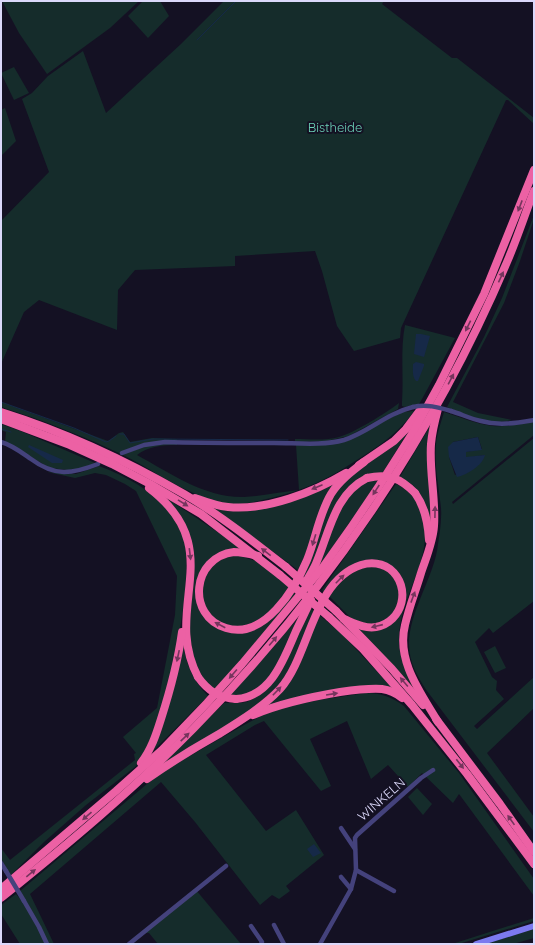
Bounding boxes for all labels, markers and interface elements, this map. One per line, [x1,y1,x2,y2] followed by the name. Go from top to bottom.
[308,119,362,135] park label: Bistheide
[516,201,522,213] one-way arrow
[498,271,504,283] one-way arrow
[465,320,471,331] one-way arrow
[448,373,455,385] one-way arrow
[311,485,323,491] one-way arrow
[372,485,380,495] one-way arrow
[178,499,188,507] one-way arrow
[432,505,438,518] one-way arrow
[311,534,317,546] one-way arrow
[261,547,272,556] one-way arrow
[187,548,194,561] one-way arrow
[335,574,345,584] one-way arrow
[411,591,417,603] one-way arrow
[214,622,226,629] one-way arrow
[371,624,383,630] one-way arrow
[268,636,277,647] one-way arrow
[174,650,180,662] one-way arrow
[228,669,237,679] one-way arrow
[399,677,408,688] one-way arrow
[272,686,282,696] one-way arrow
[326,691,338,697] one-way arrow
[180,732,190,742] one-way arrow
[455,759,464,770] one-way arrow
[354,774,408,824] street label: WINKELN
[81,812,92,821] one-way arrow
[507,815,515,825] one-way arrow
[26,869,37,878] one-way arrow

